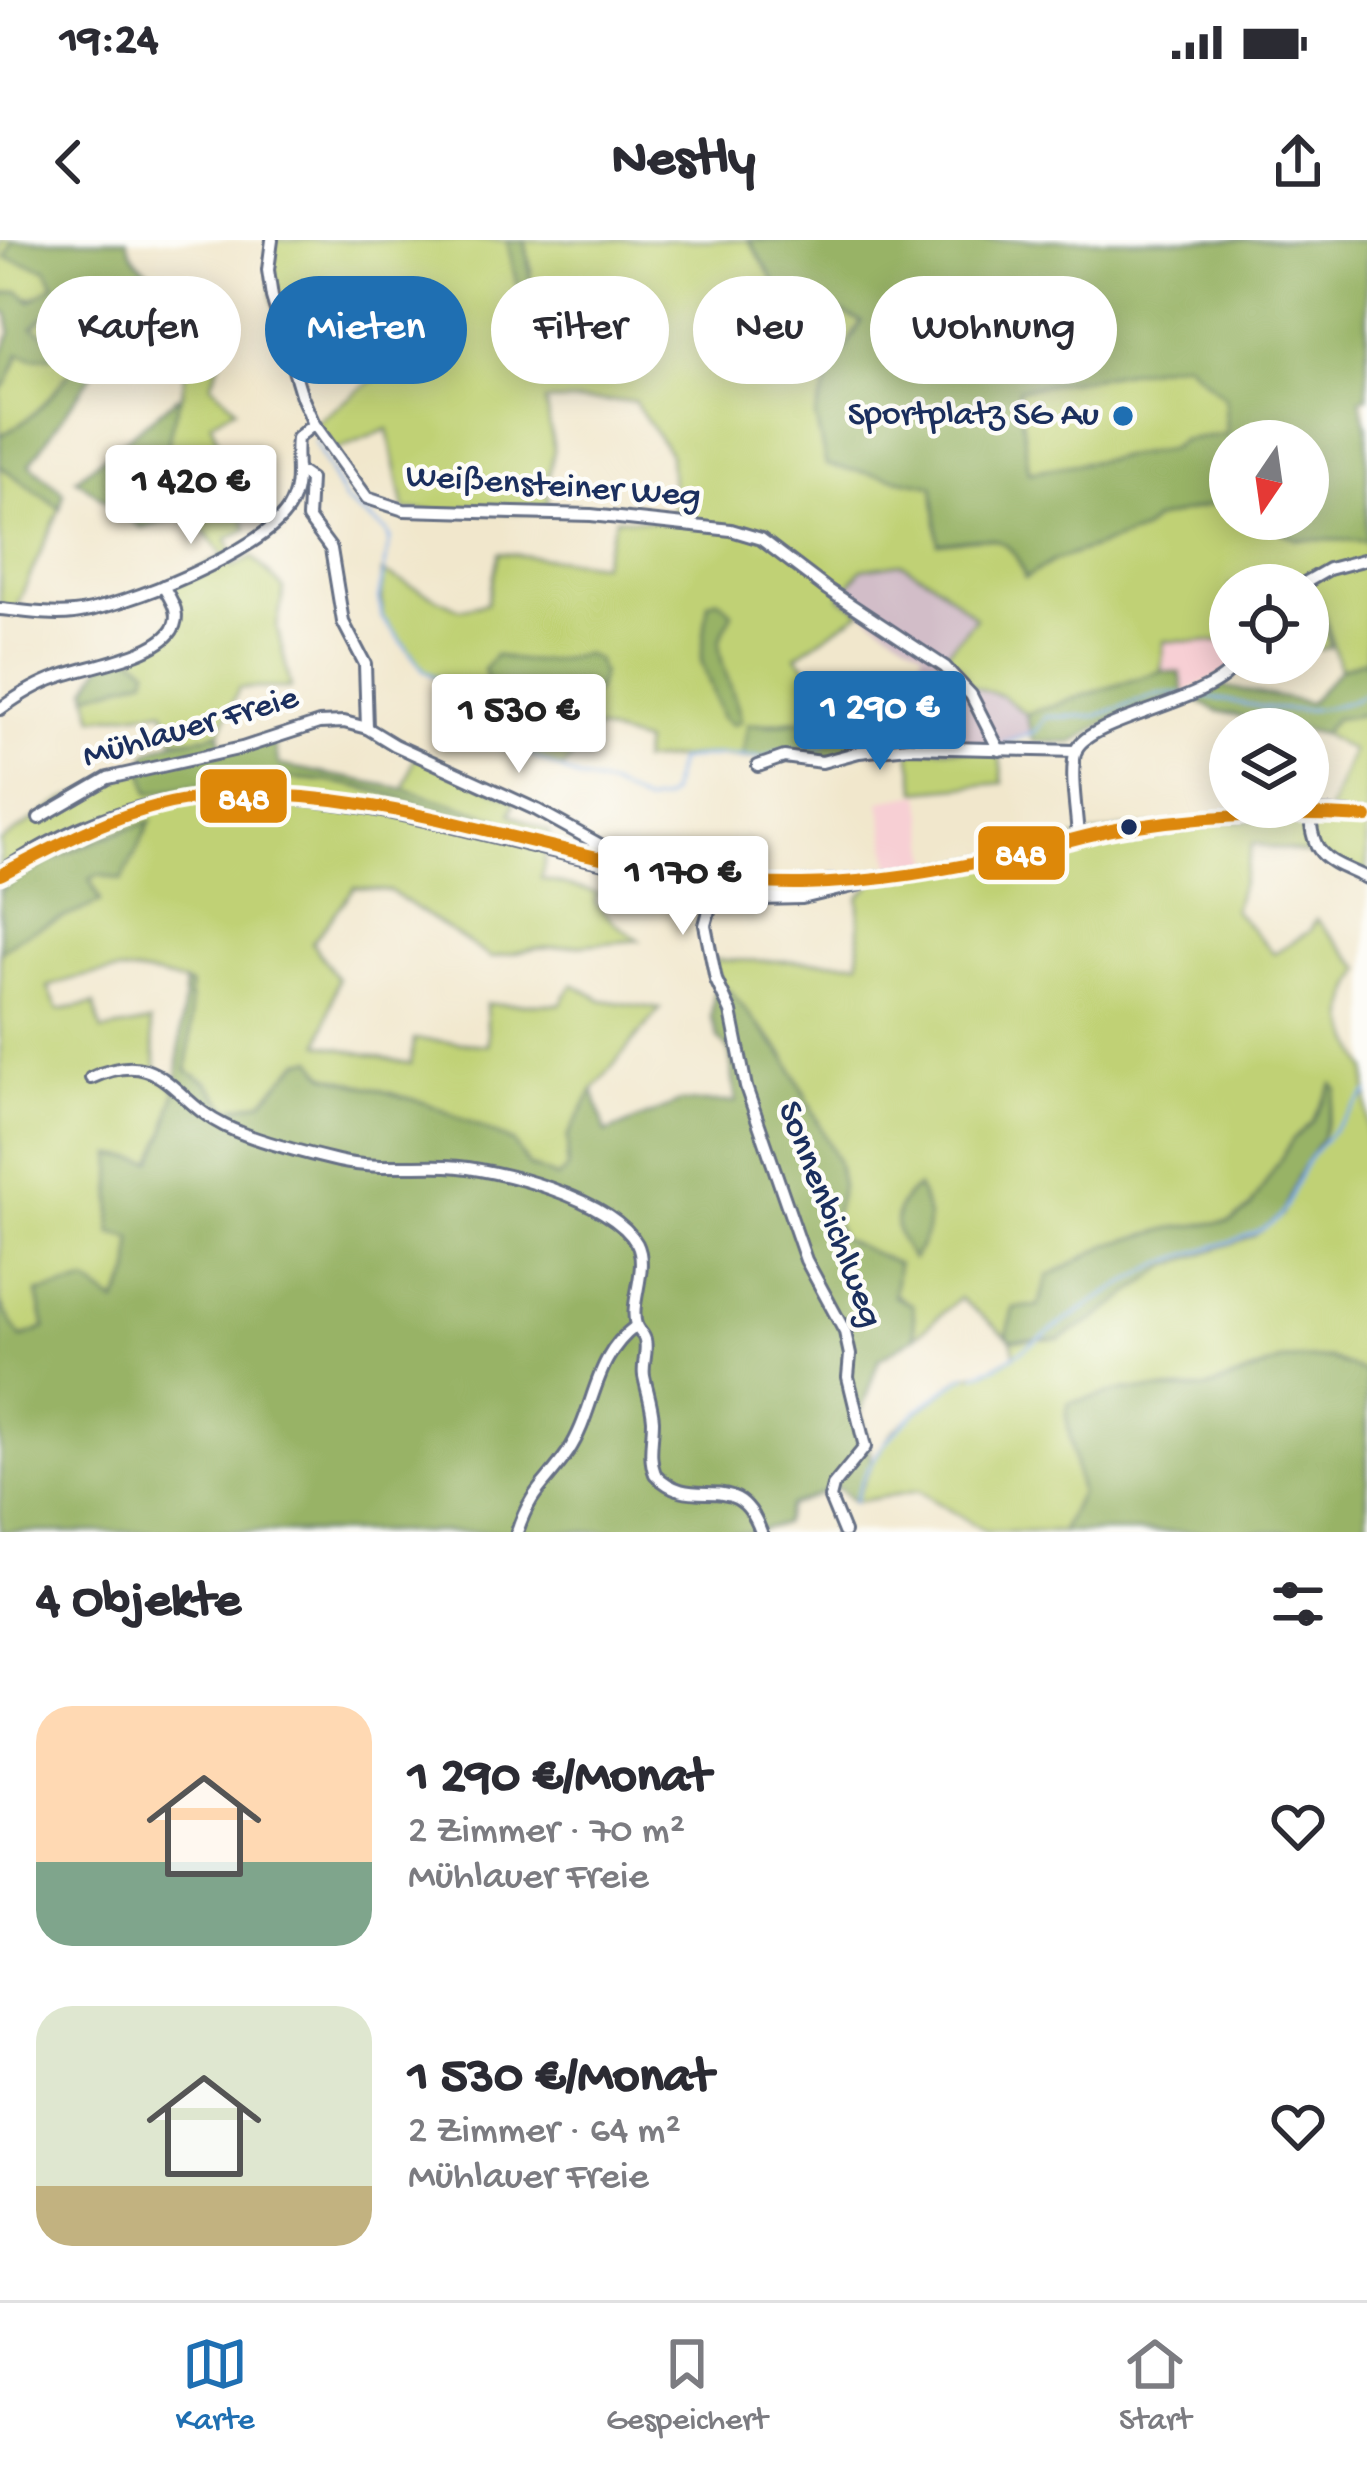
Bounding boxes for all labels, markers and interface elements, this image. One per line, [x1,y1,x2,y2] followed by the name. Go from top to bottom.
[60,16,158,69] text: 19:24
[36,129,102,195] icon: back
[1265,129,1331,195] icon: share
[612,130,755,194] text: Nestly
[36,276,241,384] chip: Kaufen
[265,276,467,384] chip: Mieten
[491,276,669,384] chip: Filter
[693,276,846,384] chip: Neu
[870,276,1117,384] chip: Wohnung
[848,395,1099,438] place label: Sportplatz SG Au
[1110,403,1136,429] marker: Sportplatz SG Au
[1209,420,1329,540] north arrow
[1209,420,1329,828] map controls
[80,445,302,547] pin: 1 420 €
[404,456,702,520] street label: Weißensteiner Weg
[132,461,250,507] text: 1 420 €
[1209,564,1329,684] button: locate
[769,671,991,773] pin: 1 290 €
[408,674,630,776] pin: 1 530 €
[78,678,304,780] street label: Mühlauer Freie
[821,687,939,733] text: 1 290 €
[459,690,579,736] text: 1 530 €
[1209,708,1329,828] button: layers
[198,767,289,825] line badge: 848
[218,783,270,821] text: 848
[1118,816,1140,838] unlabelled marker
[976,824,1067,882] line badge: 848
[572,836,794,938] pin: 1 170 €
[995,839,1047,877] text: 848
[625,852,741,898] text: 1 170 €
[765,1096,891,1334] street label: Sonnenbichlweg
[1265,1571,1331,1637] icon: filters
[36,1574,241,1634] text: 4 Objekte
[408,1750,710,1810] text: 1 290 €/Monat
[132,1754,276,1898] icon: home
[1265,1793,1331,1859] icon: heart
[408,1810,685,1856] text: 2 Zimmer · 70 m²
[408,1856,649,1902] text: Mühlauer Freie
[408,2050,713,2110] text: 1 530 €/Monat
[132,2054,276,2198] icon: home
[1265,2093,1331,2159] icon: heart
[408,2110,681,2156] text: 2 Zimmer · 64 m²
[408,2156,649,2202] text: Mühlauer Freie
[176,2331,254,2441] tab: Karte
[606,2331,767,2441] tab: Gespeichert
[1119,2331,1191,2441] tab: Start

